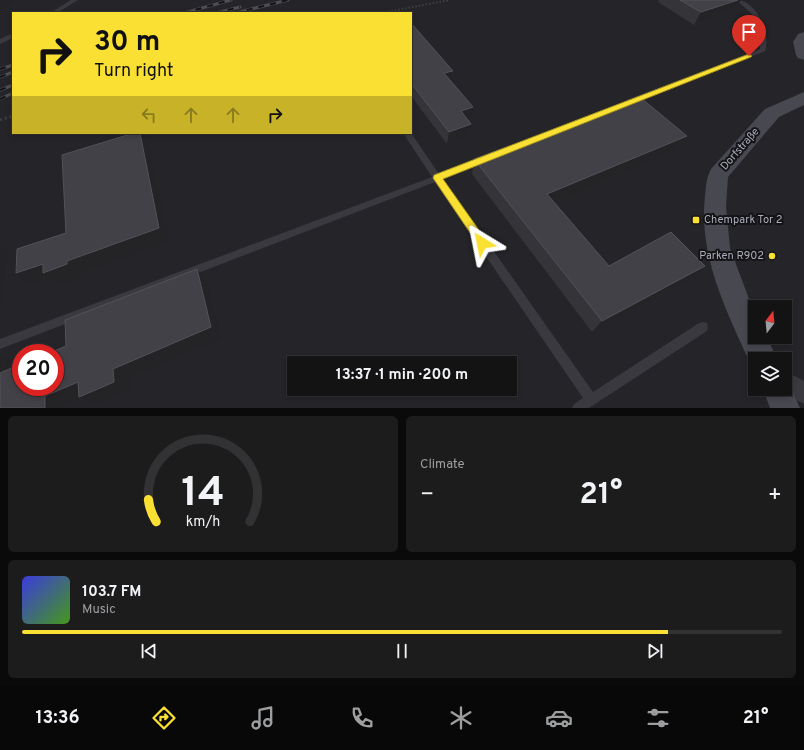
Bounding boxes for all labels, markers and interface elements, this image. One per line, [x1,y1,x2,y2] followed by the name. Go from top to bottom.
[732,15,766,56] pin
[738,21,760,43] icon: arrive
[94,25,160,61] text: 30 m
[28,28,80,80] icon: right
[94,60,174,83] text: Turn right
[138,104,160,126] icon: left
[180,104,202,126] icon: ahead
[222,104,244,126] icon: ahead
[264,104,286,126] icon: right
[718,125,762,173] street label: Dorfstraße
[704,213,783,227] place label: Chempark Tor 2
[691,215,701,225] marker: Chempark Tor 2
[461,222,503,264] position arrow
[699,249,764,263] place label: Parken R902
[767,251,777,261] marker: Parken R902
[748,300,792,344] north arrow
[748,300,792,396] map controls
[12,344,64,396] speed limit sign: 20
[748,352,792,396] button: layers
[336,366,468,385] text: 13:37 · 1 min · 200 m
[420,457,465,473] text: Climate
[181,468,225,521] text: 14
[580,477,622,514] text: 21°
[420,482,434,509] text: −
[768,482,782,509] text: +
[186,513,220,531] text: km/h
[82,583,141,602] text: 103.7 FM
[82,602,116,618] text: Music
[138,640,160,662] icon: previous
[391,640,413,662] icon: pause
[644,640,666,662] icon: next
[150,704,178,732] icon: directions
[249,704,277,732] icon: music
[348,704,376,732] icon: phone
[447,704,475,732] icon: climate
[545,704,573,732] icon: car
[644,704,672,732] icon: filters
[35,707,80,730] text: 13:36
[743,707,769,730] text: 21°

